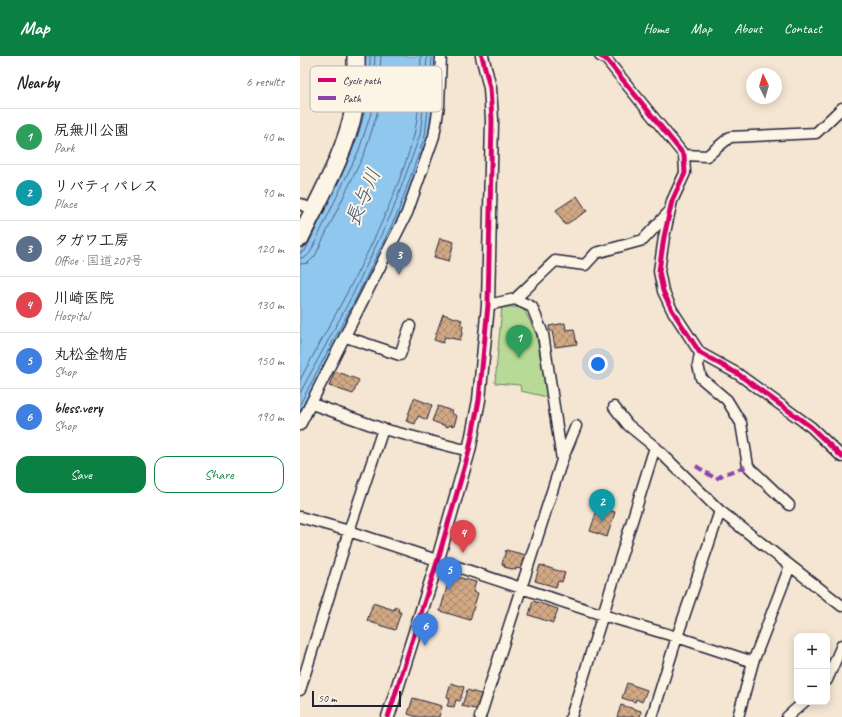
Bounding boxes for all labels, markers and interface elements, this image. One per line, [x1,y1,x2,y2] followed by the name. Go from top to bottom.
[20,16,50,40] text: Map
[643,20,669,37] text: Home
[691,20,712,37] text: Map
[734,20,762,37] text: About
[784,20,822,37] text: Contact
[310,66,442,112] legend
[746,68,782,104] north arrow
[16,72,59,93] text: Nearby
[343,73,382,87] text: Cycle path
[246,74,284,90] text: 6 results
[343,91,362,105] text: Path
[54,121,129,140] text: 尻無川公園
[26,129,32,145] text: 1
[262,129,284,145] text: 40 m
[54,140,75,156] text: Park
[340,165,386,229] water label: 長与川
[54,177,158,196] text: リバティパレス
[26,185,32,201] text: 2
[262,185,284,201] text: 90 m
[54,196,77,212] text: Place
[54,231,129,250] text: タガワ工房
[26,241,32,257] text: 3
[256,241,284,257] text: 120 m
[386,242,412,275] pin: 3
[54,253,143,269] text: Office · 国道207号
[54,289,114,308] text: 川崎医院
[26,297,32,313] text: 4
[256,297,284,313] text: 130 m
[54,308,90,324] text: Hospital
[506,325,532,358] pin: 1
[54,345,129,364] text: 丸松金物店
[26,353,32,369] text: 5
[256,353,284,369] text: 150 m
[588,354,608,374] your location
[54,364,76,380] text: Shop
[54,399,102,418] text: bless.very
[26,409,32,425] text: 6
[256,409,284,425] text: 190 m
[54,418,76,434] text: Shop
[16,456,146,493] button: Save
[154,456,284,493] button: Share
[589,489,615,522] pin: 2
[450,520,476,553] pin: 4
[436,557,462,590] pin: 5
[412,613,438,646] pin: 6
[794,633,830,705] map controls
[794,633,830,669] button: +
[794,669,830,705] button: −
[312,689,401,708] scale bar
[318,691,337,705] text: 50 m

